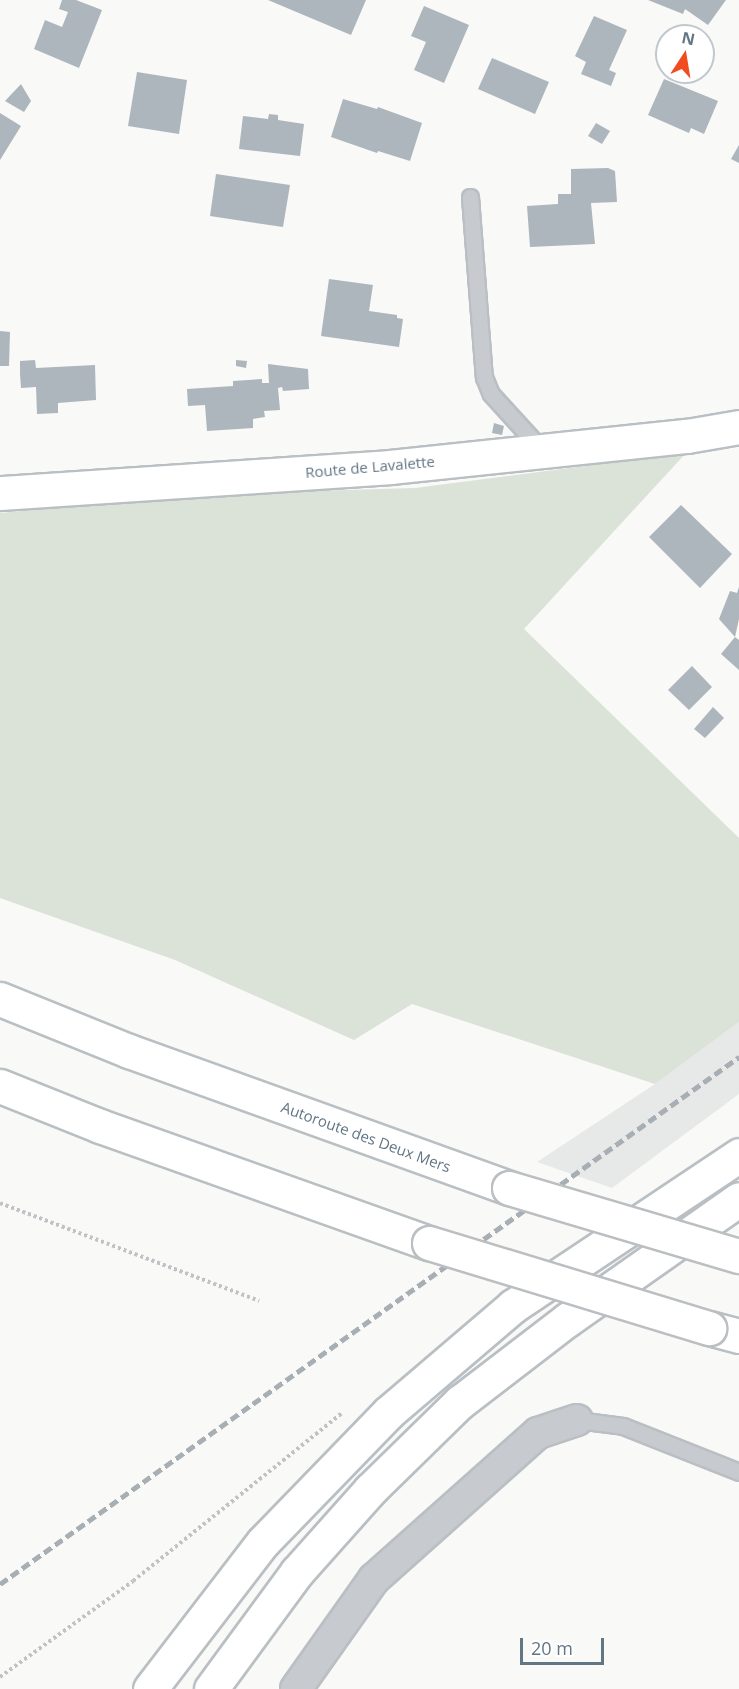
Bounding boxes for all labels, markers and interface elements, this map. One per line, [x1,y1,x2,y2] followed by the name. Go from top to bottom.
[655,24,715,84] north arrow
[680,26,697,50] text: N
[304,452,436,482] street label: Route de Lavalette
[279,1098,453,1176] street label: Autoroute des Deux Mers
[523,1626,607,1664] scale bar
[531,1636,573,1660] text: 20 m

